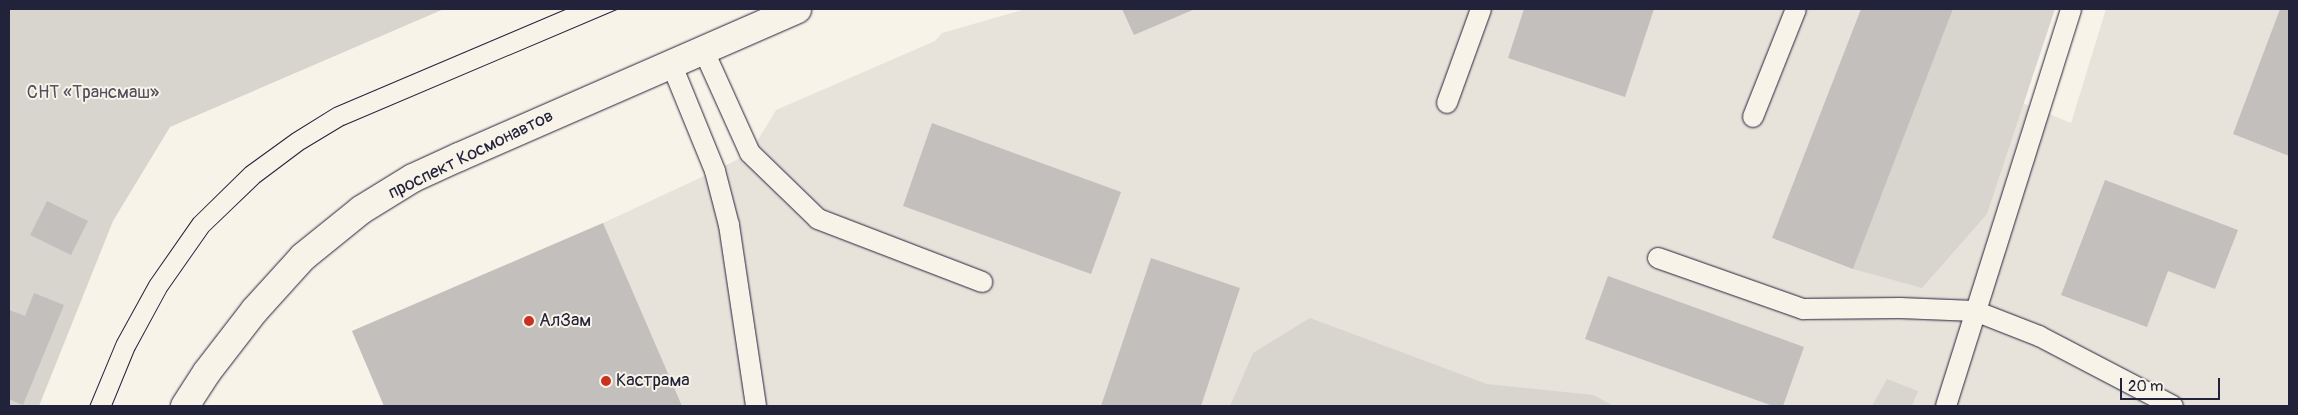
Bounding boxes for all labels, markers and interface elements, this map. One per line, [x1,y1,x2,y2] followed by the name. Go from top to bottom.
[27,82,159,104] park label: СНТ «Трансмаш»
[385,106,557,204] street label: проспект Космонавтов
[539,310,591,332] place label: АлЗам
[523,315,535,327] marker: АлЗам
[2123,368,2223,400] scale bar
[616,370,690,392] place label: Кастрама
[600,375,612,387] marker: Кастрама
[2128,377,2163,396] text: 20 m

